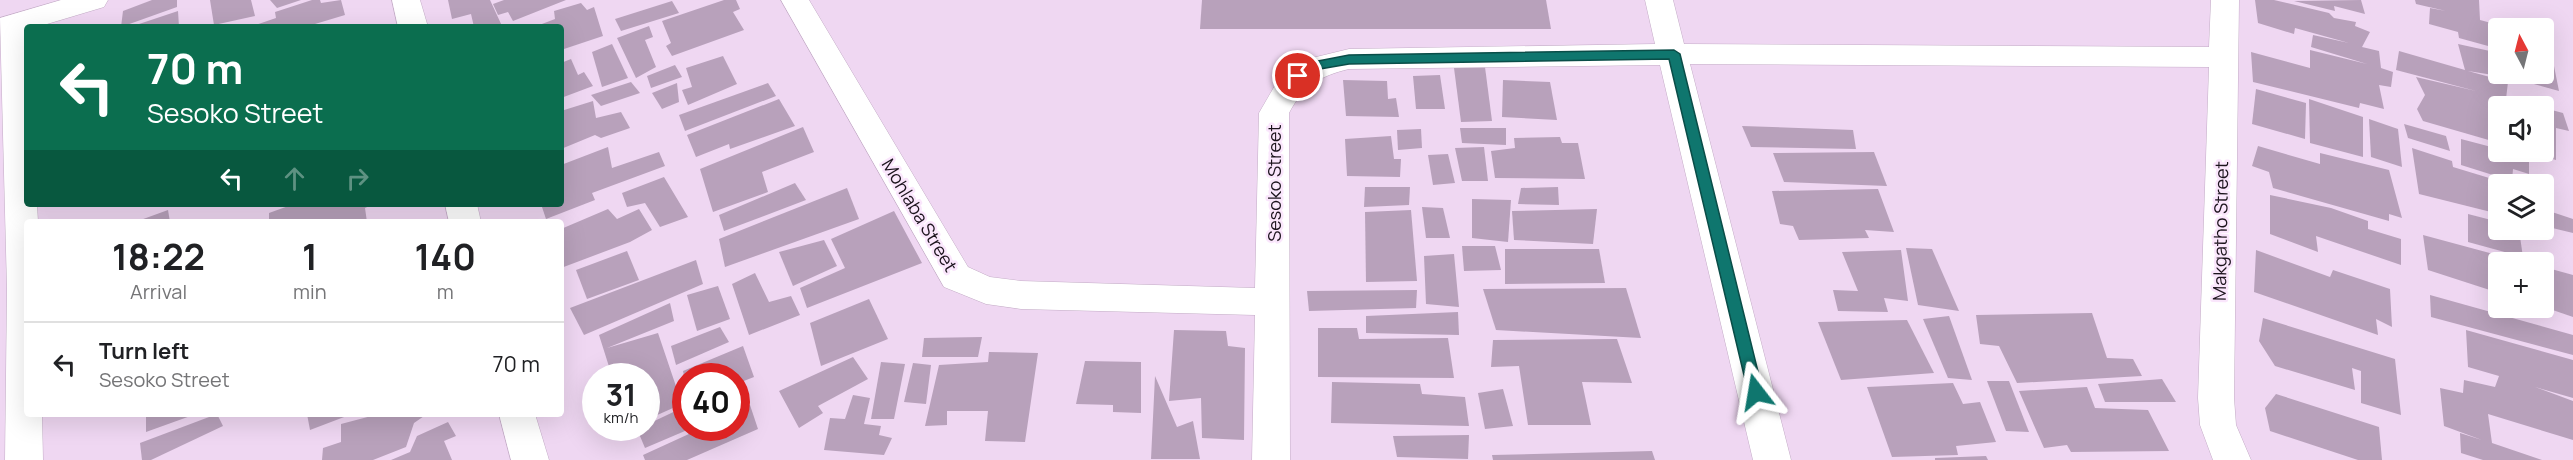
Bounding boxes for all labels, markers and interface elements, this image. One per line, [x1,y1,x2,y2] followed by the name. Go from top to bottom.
[2488,18,2554,84] north arrow
[2488,18,2554,318] map controls
[147,39,243,97] text: 70 m
[48,48,126,126] icon: left
[1272,50,1323,101] pin
[1281,59,1314,92] icon: arrive
[147,94,323,131] text: Sesoko Street
[2488,96,2554,162] button: sound
[1262,124,1286,242] street label: Sesoko Street
[877,154,963,276] street label: Mohlaba Street
[2207,161,2233,301] street label: Makgatho Street
[215,162,248,195] icon: left
[278,162,311,195] icon: ahead
[341,162,374,195] icon: right
[2488,174,2554,240] button: layers
[112,232,205,281] text: 18:22
[302,232,318,281] text: 1
[415,232,476,281] text: 140
[2488,252,2554,318] button: +
[130,278,187,305] text: Arrival
[293,278,327,305] text: min
[437,278,454,305] text: m
[99,336,189,366] text: Turn left
[48,348,81,381] icon: left
[492,349,540,379] text: 70 m
[1724,360,1788,424] position arrow
[672,363,750,441] speed limit sign: 40
[99,366,230,393] text: Sesoko Street
[606,374,636,415] text: 31
[604,407,638,428] text: km/h

